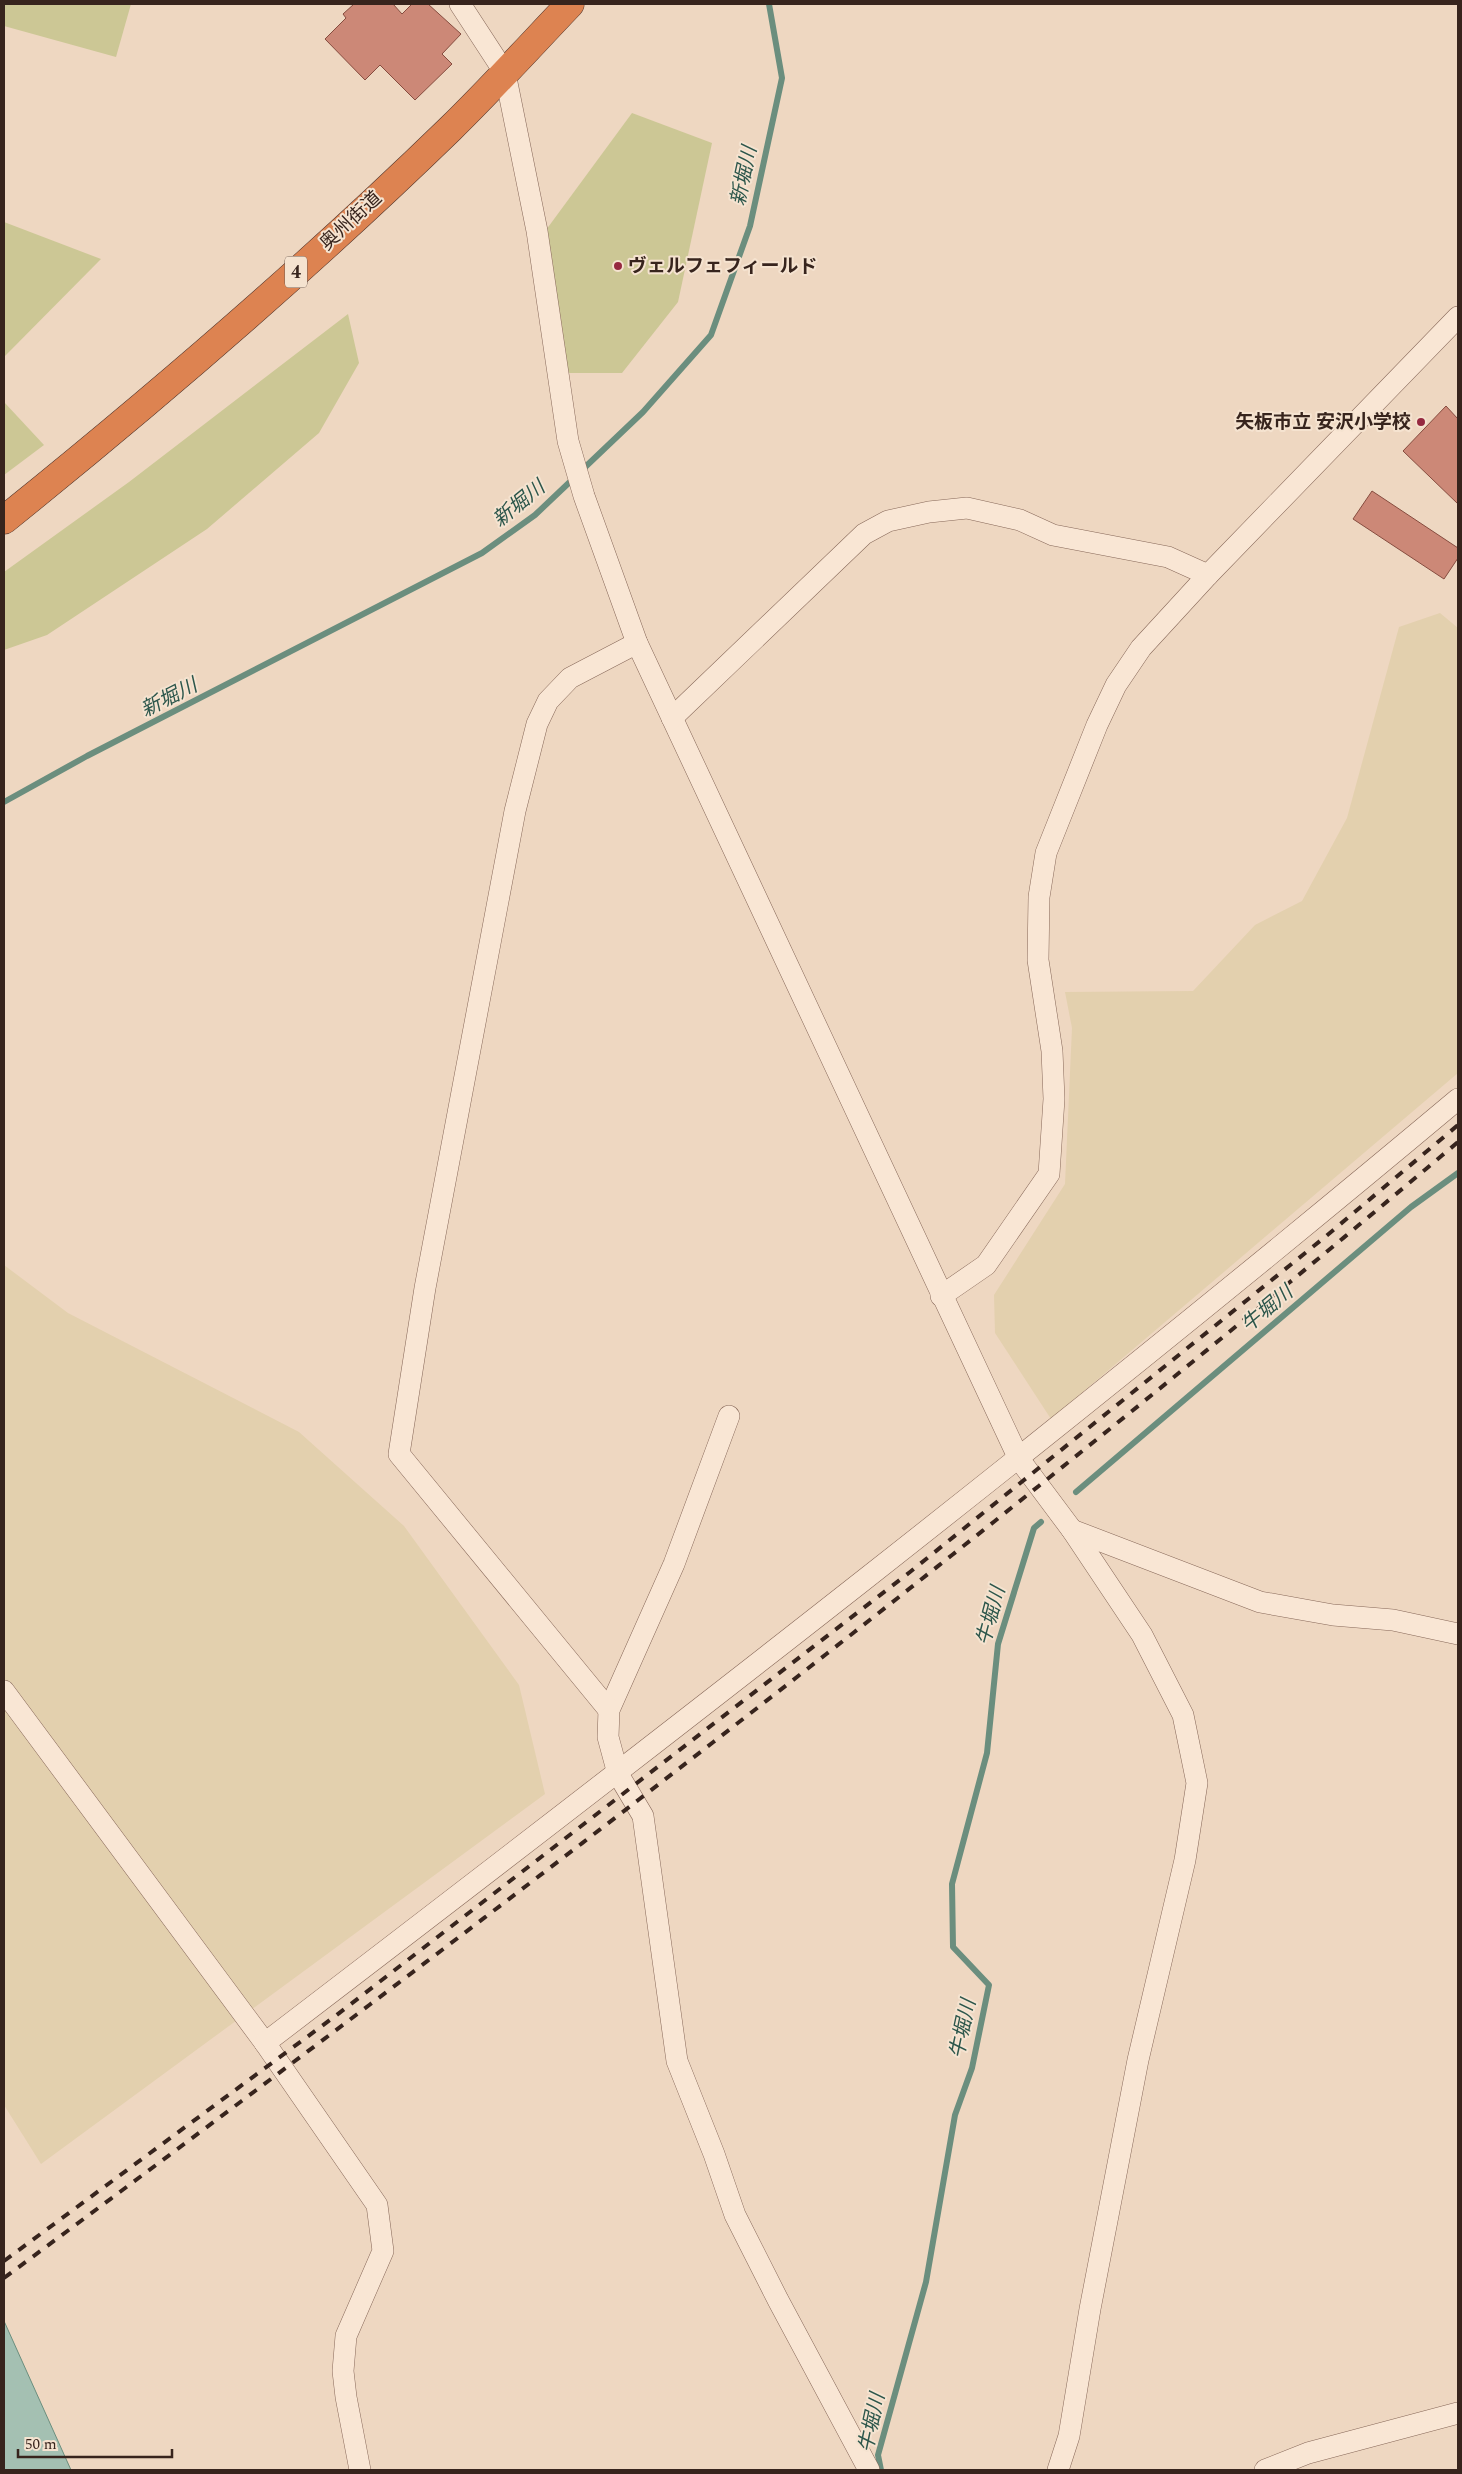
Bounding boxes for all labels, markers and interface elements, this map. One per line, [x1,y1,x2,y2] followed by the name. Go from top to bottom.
[723,142,765,208] water label: 新堀川
[313,184,389,258] street label: 奥州街道
[628,252,818,281] place label: ヴェルフェフィールド
[285,256,307,288] road number: 4
[612,260,624,272] marker: ヴェルフェフィールド
[1235,408,1411,437] place label: 矢板市立 安沢小学校
[1415,416,1427,428] marker: 矢板市立 安沢小学校
[486,472,553,535] water label: 新堀川
[135,670,204,725] water label: 新堀川
[1234,1277,1301,1340] water label: 牛堀川
[969,1581,1014,1649] water label: 牛堀川
[942,1995,984,2061] water label: 牛堀川
[851,2389,893,2455] water label: 牛堀川
[18,2426,171,2458] scale bar
[25,2433,57,2456] text: 50 m

